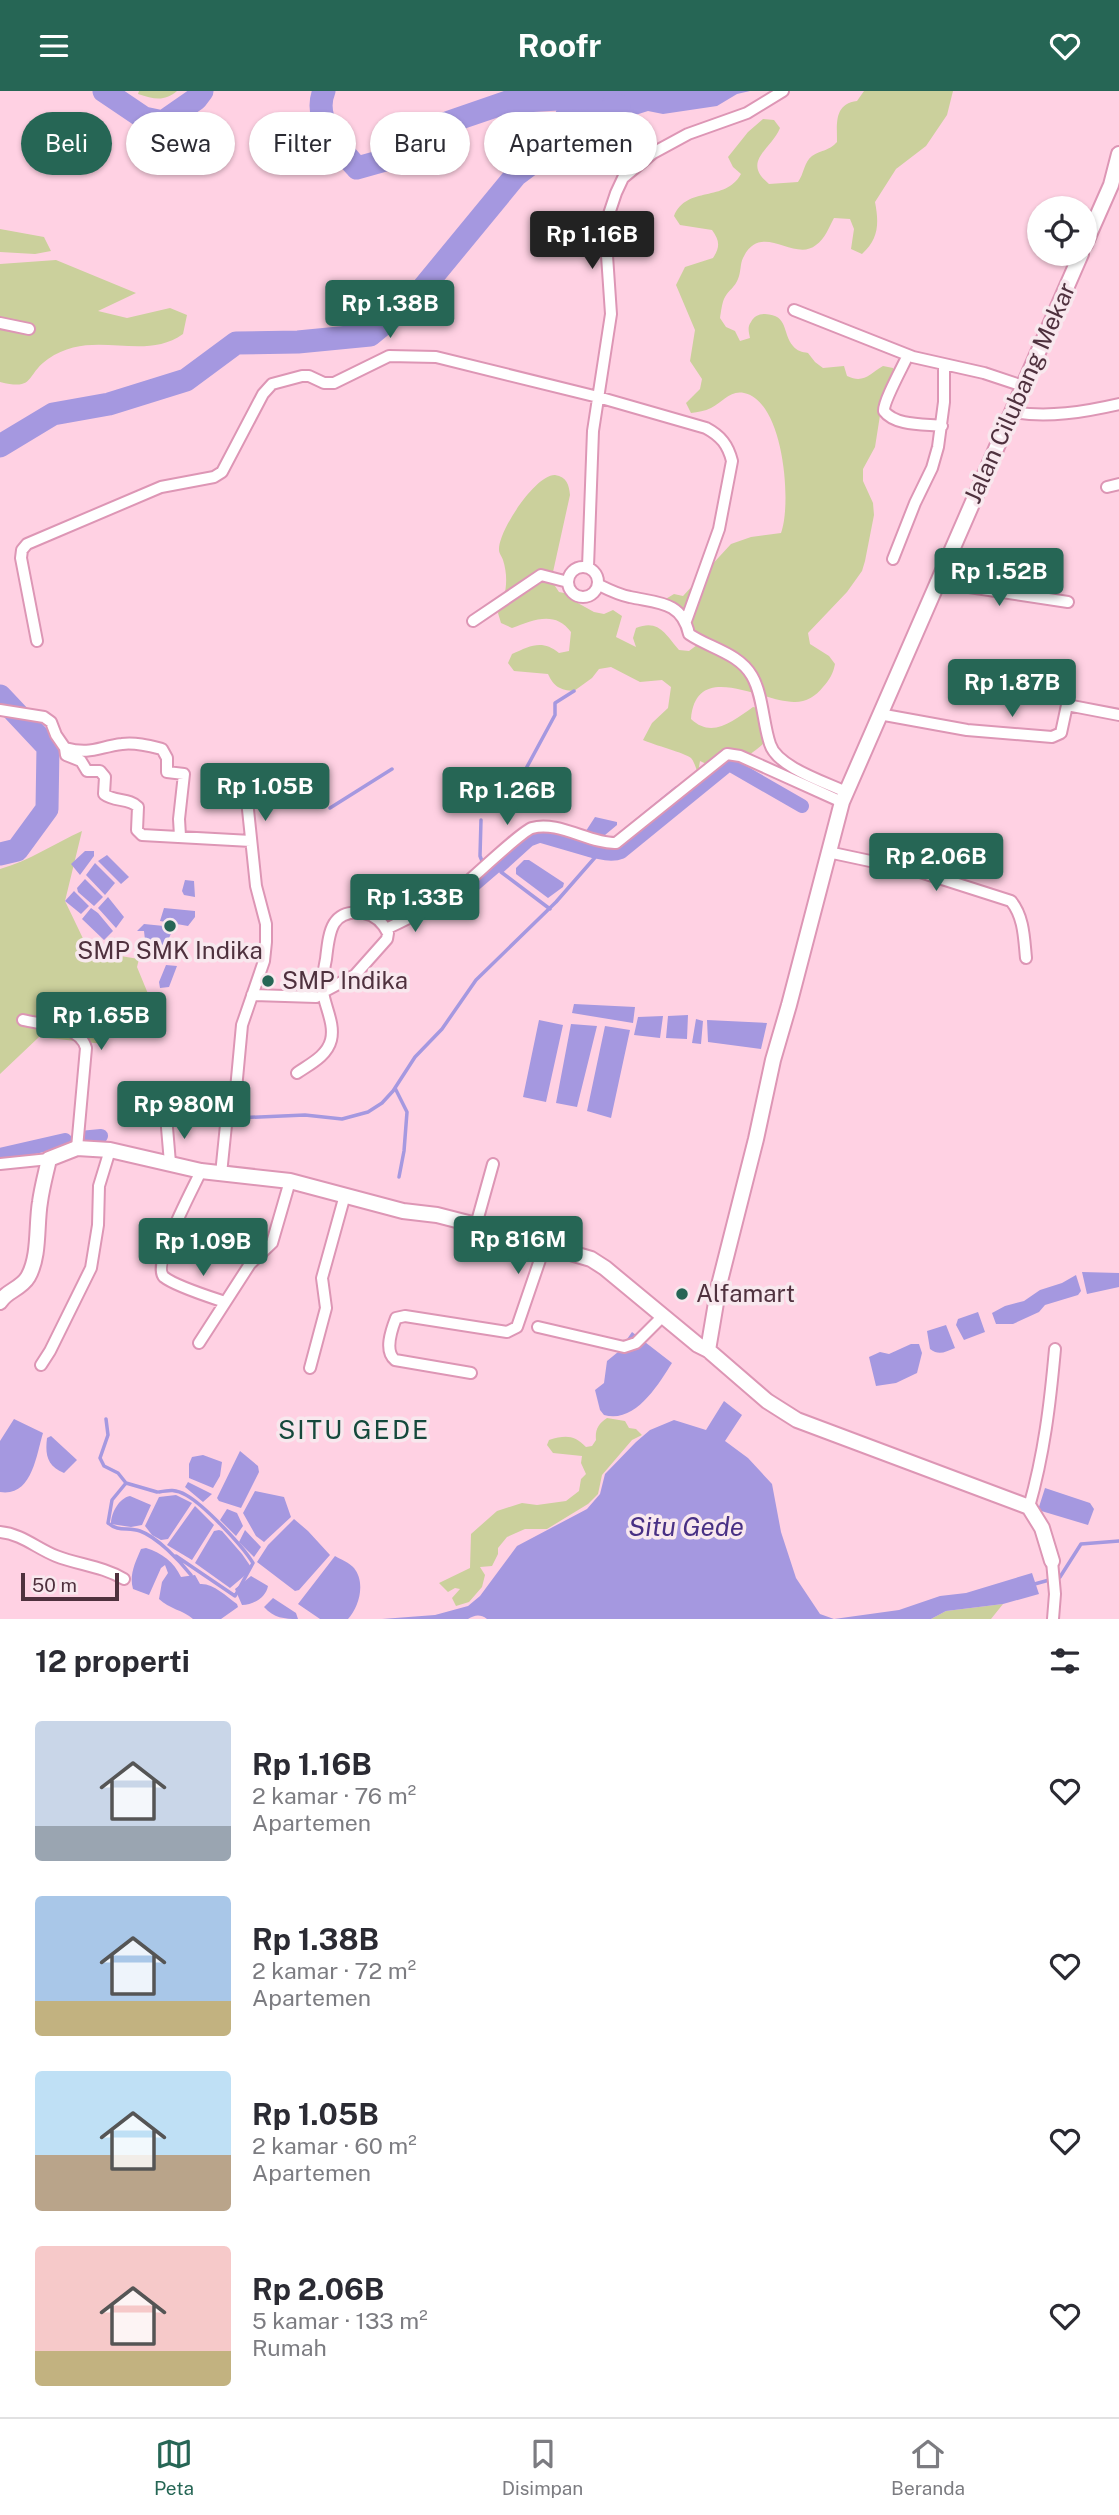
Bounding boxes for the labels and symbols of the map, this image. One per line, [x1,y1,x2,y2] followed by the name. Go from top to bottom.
[520,211,664,271] pin: Rp 1.16B
[958,278,1080,507] street label: Jalan Cilubang Mekar
[318,281,462,340] pin: Rp 1.38B
[927,549,1071,608] pin: Rp 1.52B
[940,659,1084,719] pin: Rp 1.87B
[193,763,337,823] pin: Rp 1.05B
[435,767,579,827] pin: Rp 1.26B
[864,833,1008,893] pin: Rp 2.06B
[343,875,487,934] pin: Rp 1.33B
[162,918,178,934] marker: SMP SMK Indika
[77,936,263,964] place label: SMP SMK Indika
[282,966,408,994] place label: SMP Indika
[260,973,276,989] marker: SMP Indika
[29,993,173,1052] pin: Rp 1.65B
[119,1081,249,1141] pin: Rp 980M
[453,1217,583,1276] pin: Rp 816M
[131,1219,275,1278] pin: Rp 1.09B
[696,1279,795,1307] place label: Alfamart
[674,1286,690,1302] marker: Alfamart
[278,1414,430,1445] district label: SITU GEDE
[628,1511,744,1542] water label: Situ Gede
[21,1570,119,1602] scale bar

